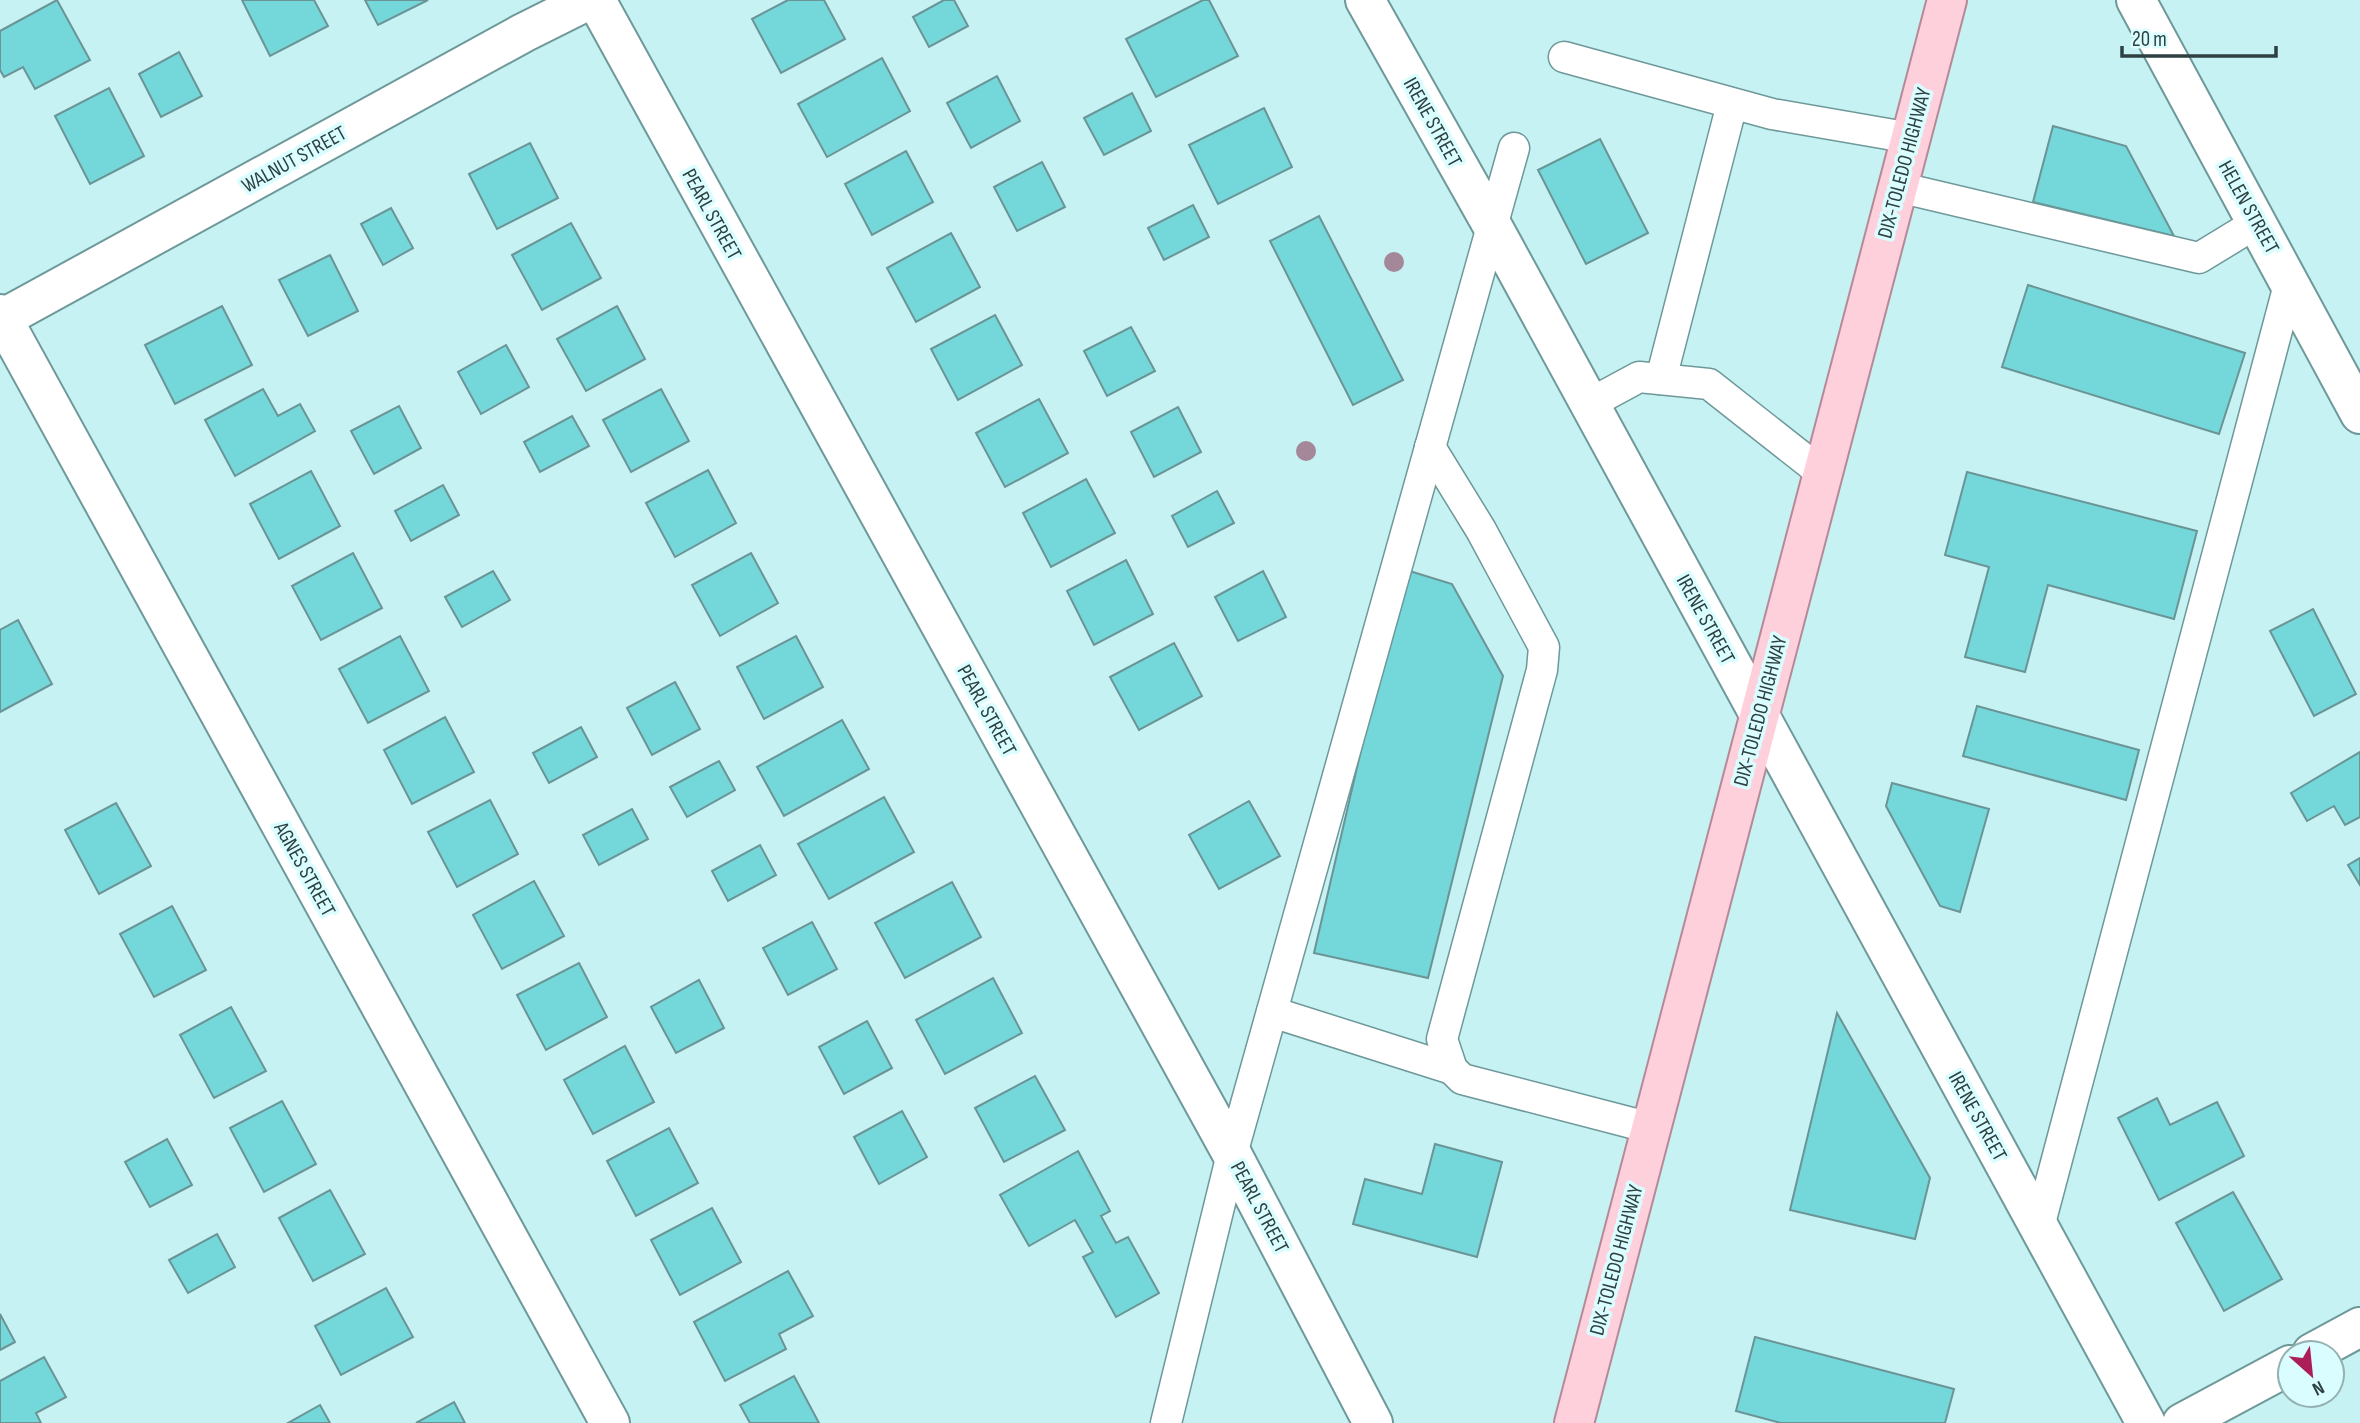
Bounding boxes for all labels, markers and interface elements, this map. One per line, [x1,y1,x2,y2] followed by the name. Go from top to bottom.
[2122,14,2276,58] scale bar
[2132,27,2167,52] text: 20 m
[1398,73,1468,172] street label: IRENE STREET
[1872,85,1937,241] street label: DIX-TOLEDO HIGHWAY
[238,120,351,198] street label: WALNUT STREET
[2213,156,2285,259] street label: HELEN STREET
[676,164,747,264] street label: PEARL STREET
[1671,570,1741,669] street label: IRENE STREET
[1728,633,1793,789] street label: DIX-TOLEDO HIGHWAY
[951,660,1022,760] street label: PEARL STREET
[268,817,341,921] street label: AGNES STREET
[1943,1067,2013,1166] street label: IRENE STREET
[1225,1157,1294,1258] street label: PEARL STREET
[1584,1182,1649,1338] street label: DIX-TOLEDO HIGHWAY
[2276,1339,2346,1409] north arrow
[2308,1375,2328,1400] text: N

